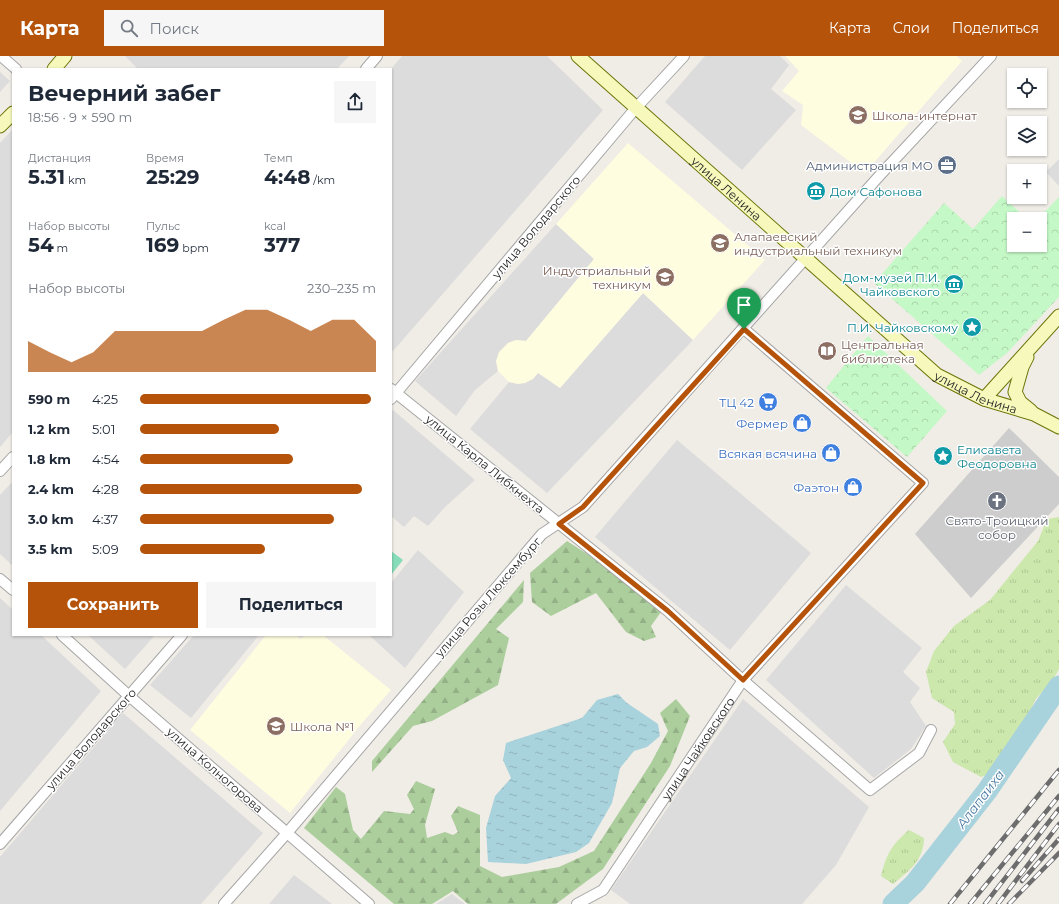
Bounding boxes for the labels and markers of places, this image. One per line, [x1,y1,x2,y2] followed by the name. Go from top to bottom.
[847,104,869,126] school or university icon: Школа-интернат
[872,108,977,123] place label: Школа-интернат
[936,154,958,176] office icon: Администрация МО
[806,158,933,173] place label: Администрация МО
[805,180,827,202] museum icon: Дом Сафонова
[830,184,922,199] place label: Дом Сафонова
[734,229,902,258] place label: Алапаевский индустриальный техникум
[709,232,731,254] school or university icon: Алапаевский индустриальный техникум
[543,263,651,292] place label: Индустриальный техникум
[654,266,676,288] school or university icon: Индустриальный техникум
[843,270,940,299] place label: Дом-музей П.И. Чайковского
[943,273,965,295] museum icon: Дом-музей П.И. Чайковского
[727,288,761,329] pin
[961,316,983,338] place icon: П.И. Чайковскому
[847,320,958,335] place label: П.И. Чайковскому
[841,337,924,366] place label: Центральная библиотека
[816,340,838,362] library icon: Центральная библиотека
[757,391,779,413] supermarket icon: ТЦ 42
[719,395,754,410] place label: ТЦ 42
[791,412,813,434] shop icon: Фермер
[736,416,788,431] place label: Фермер
[820,442,842,464] shop icon: Всякая всячина
[957,442,1037,471] place label: Елисавета Феодоровна
[932,445,954,467] place icon: Елисавета Феодоровна
[718,446,817,461] place label: Всякая всячина
[842,476,864,498] shop icon: Фаэтон
[793,480,839,495] place label: Фаэтон
[986,490,1008,512] church icon: Свято-Троицкий собор
[945,513,1049,542] place label: Свято-Троицкий собор
[265,715,287,737] school or university icon: Школа №1
[290,719,354,734] place label: Школа №1

